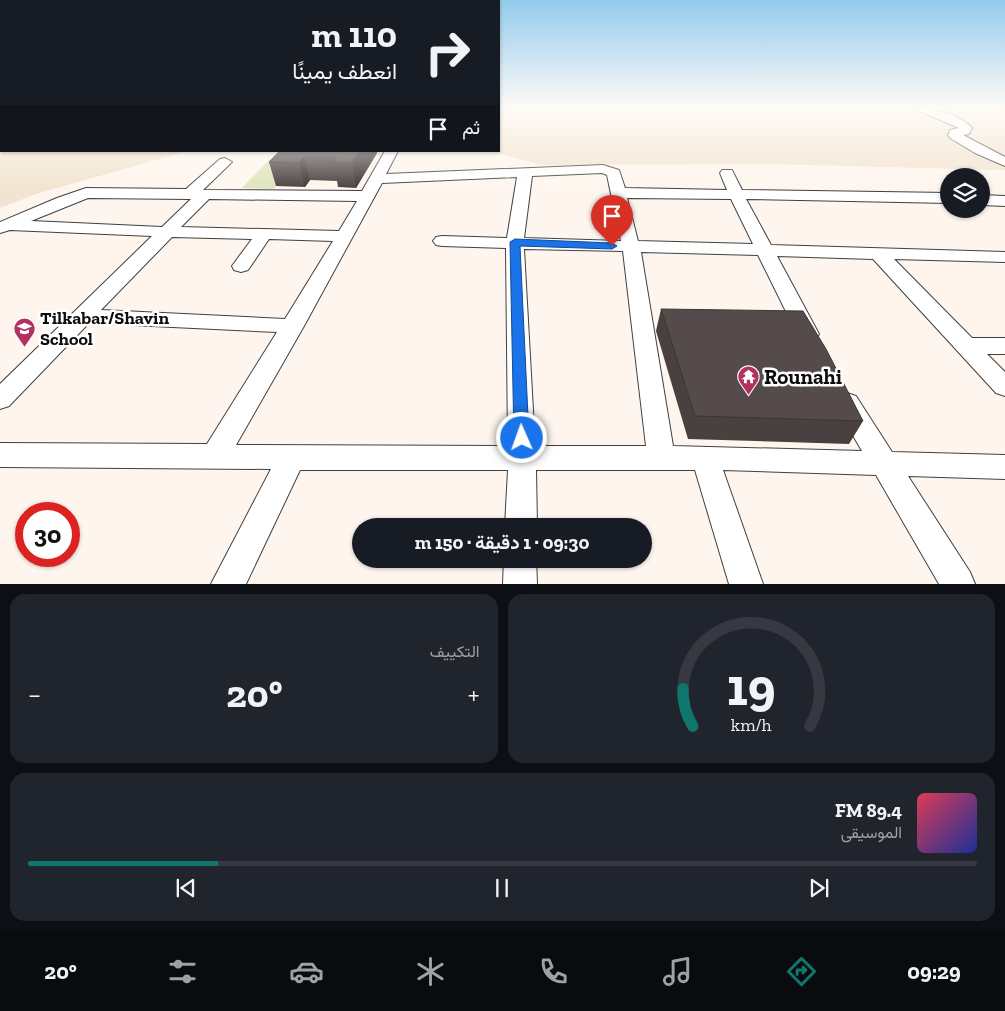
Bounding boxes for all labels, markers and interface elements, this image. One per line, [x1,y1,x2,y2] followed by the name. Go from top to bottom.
[311,14,397,56] text: 110 m
[415,20,480,85] icon: right
[292,58,397,85] text: انعطف يمينًا
[424,115,452,143] icon: arrive
[462,116,480,139] text: ثم
[940,168,990,218] map controls
[940,168,990,218] button: layers
[591,195,633,246] pin
[598,202,626,230] icon: arrive
[40,307,169,350] place label: Tilkabar/Shavin School
[12,316,36,347] school or university icon: Tilkabar/Shavin School
[764,364,842,389] place label: Rounahi
[736,365,760,396] temple icon: Rounahi
[495,411,547,463] position arrow
[15,502,80,567] speed limit sign: 30
[415,531,589,554] text: 09:30 · 1 دقيقة · 150 m
[430,642,480,661] text: التكييف
[727,656,776,718] text: 19
[226,671,282,717] text: 20°
[28,678,41,711] text: −
[468,678,480,711] text: +
[731,714,772,736] text: km/h
[835,799,902,822] text: 89.4 FM
[841,823,902,842] text: الموسيقى
[172,874,200,902] icon: previous
[488,874,516,902] icon: pause
[805,874,833,902] icon: next
[165,954,200,989] icon: filters
[289,954,324,989] icon: car
[413,954,448,989] icon: climate
[536,954,571,989] icon: phone
[660,954,695,989] icon: music
[784,954,819,989] icon: directions
[44,958,77,985] text: 20°
[907,958,961,985] text: 09:29

